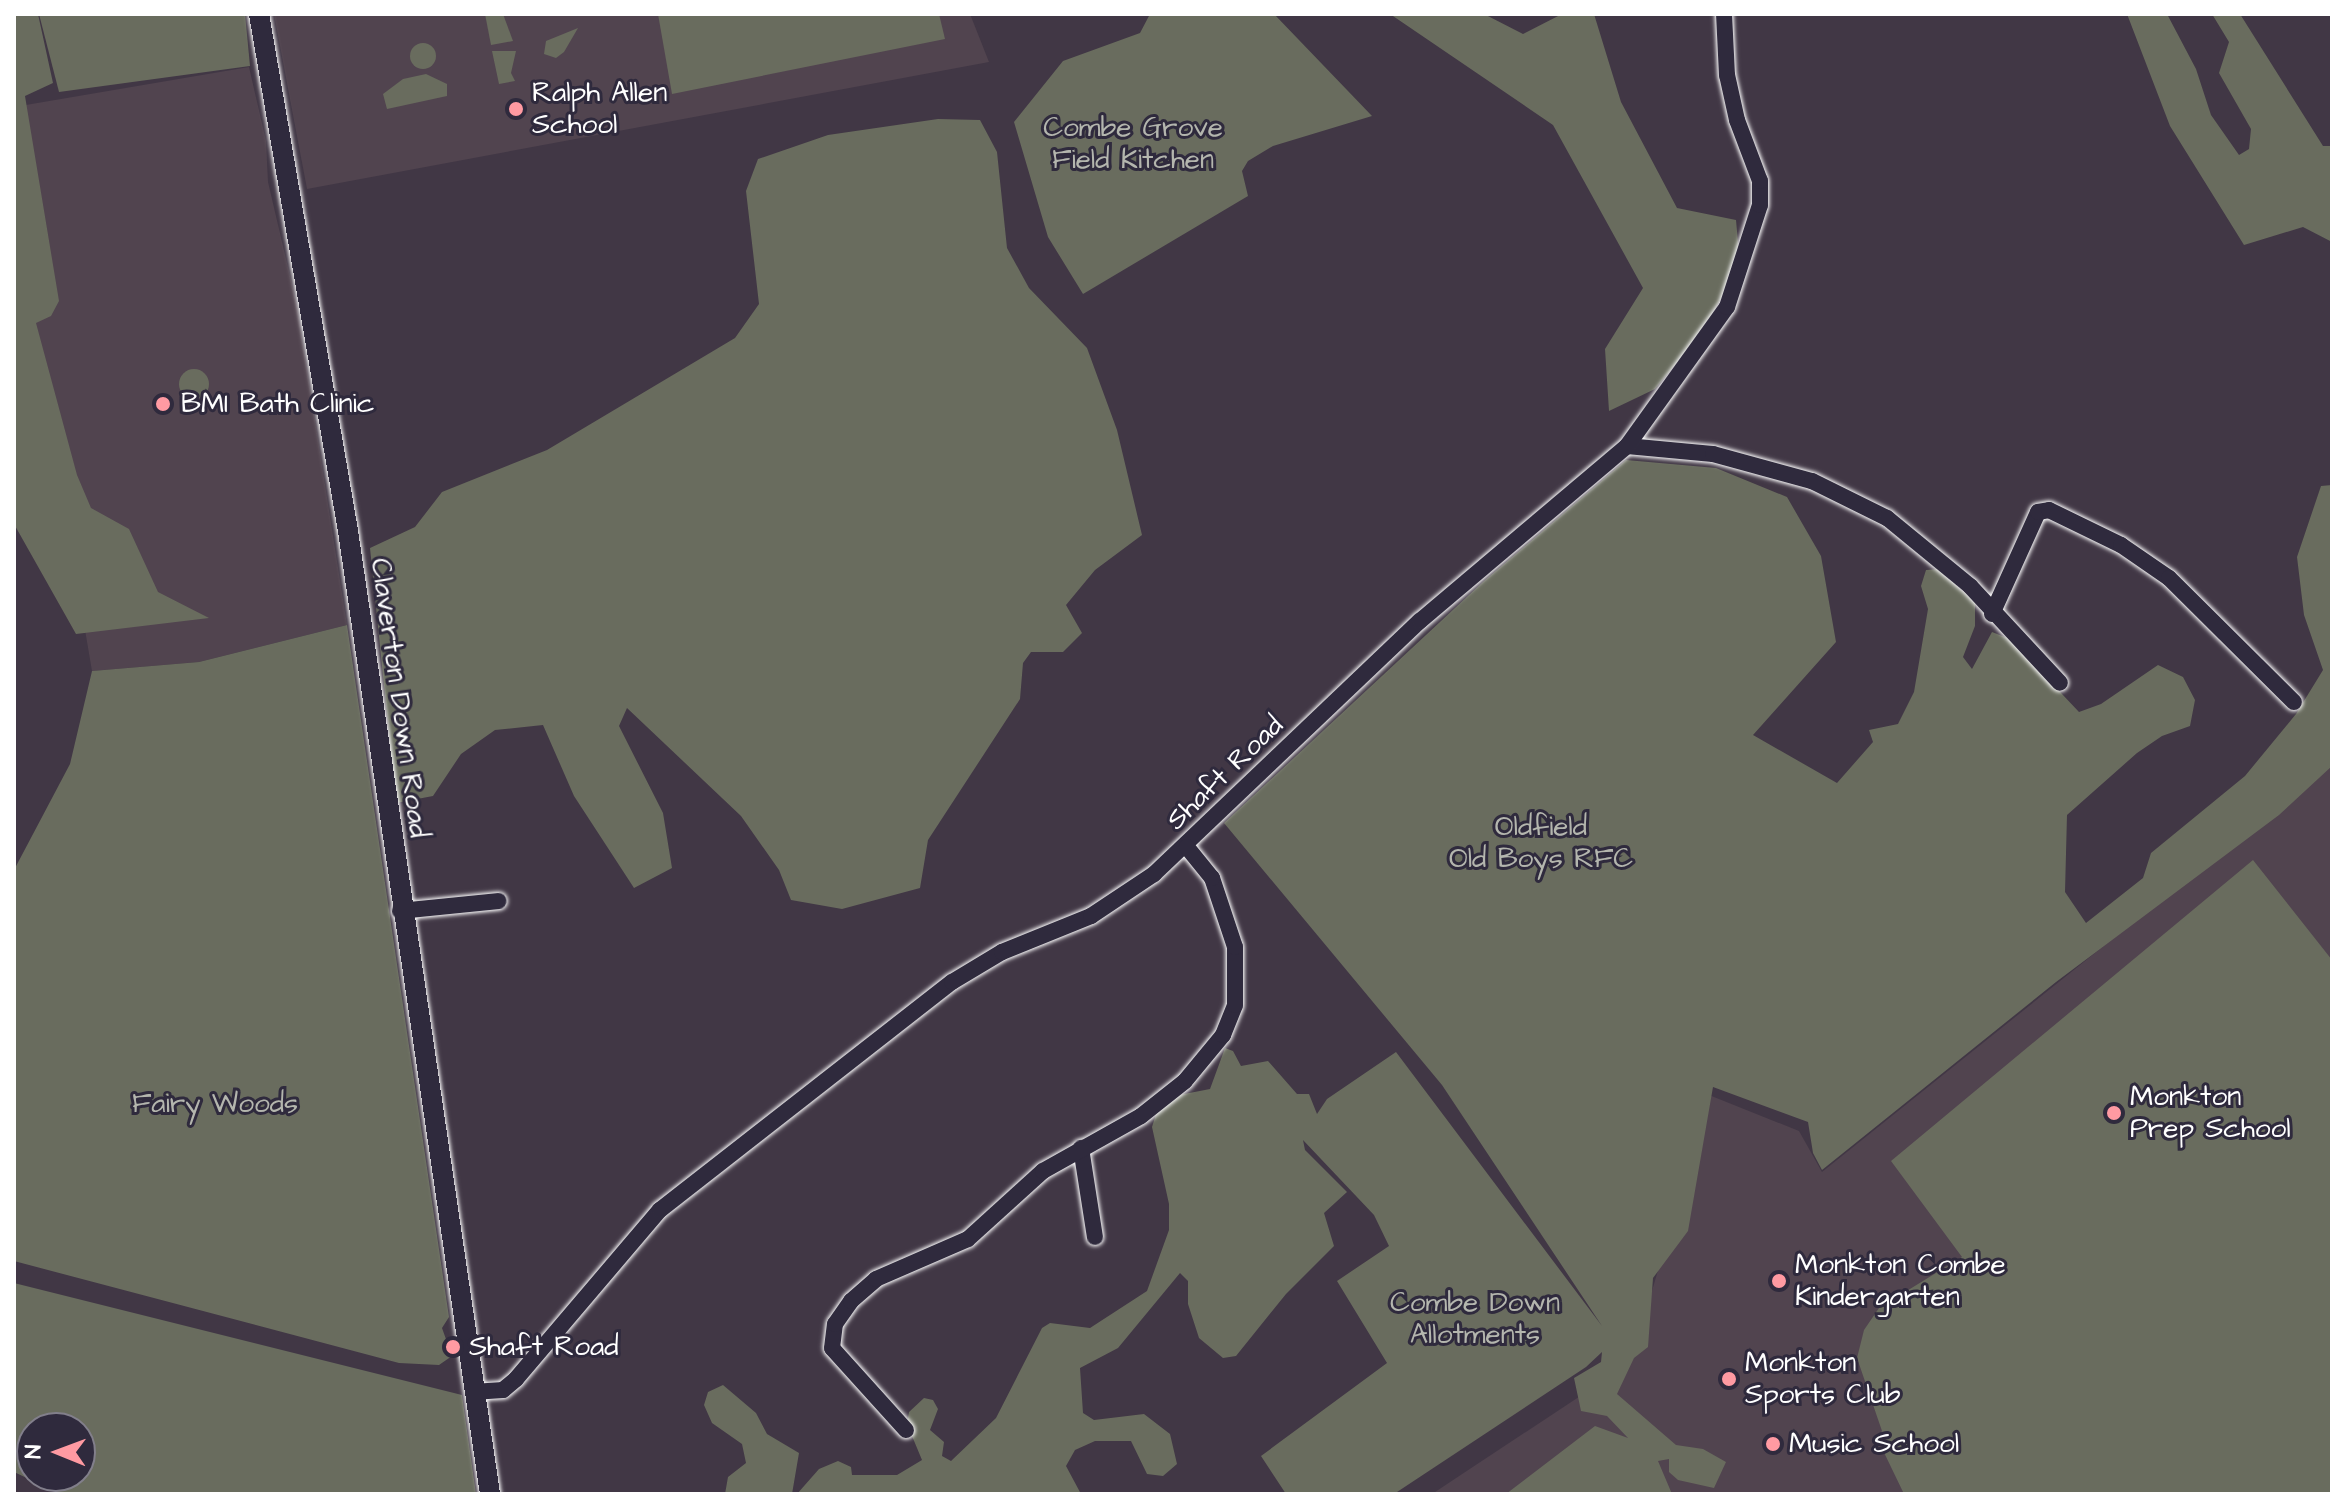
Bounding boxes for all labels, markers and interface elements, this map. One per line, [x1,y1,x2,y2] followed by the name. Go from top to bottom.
[532,76,667,142] place label: Ralph Allen School
[507,100,525,118] marker: Ralph Allen School
[1043,111,1223,177] park label: Combe Grove Field Kitchen
[181,387,374,421] place label: BMI Bath Clinic
[152,393,174,415] marker: BMI Bath Clinic
[363,556,435,840] street label: Claverton Down Road
[1160,709,1290,837] street label: Shaft Road
[1449,810,1633,876] park label: Oldfield Old Boys RFC
[2130,1080,2291,1146] place label: Monkton Prep School
[132,1087,298,1121] park label: Fairy Woods
[2105,1104,2123,1122] marker: Monkton Prep School
[1795,1248,2006,1314] place label: Monkton Combe Kindergarten
[1770,1272,1788,1290] marker: Monkton Combe Kindergarten
[1390,1286,1560,1352] park label: Combe Down Allotments
[469,1330,619,1364] place label: Shaft Road
[444,1338,462,1356] marker: Shaft Road
[1745,1346,1901,1412] place label: Monkton Sports Club
[1720,1370,1738,1388] marker: Monkton Sports Club
[16,1412,96,1492] north arrow
[1789,1427,1959,1461] place label: Music School
[1764,1435,1782,1453] marker: Music School
[18,1444,49,1459] text: N

